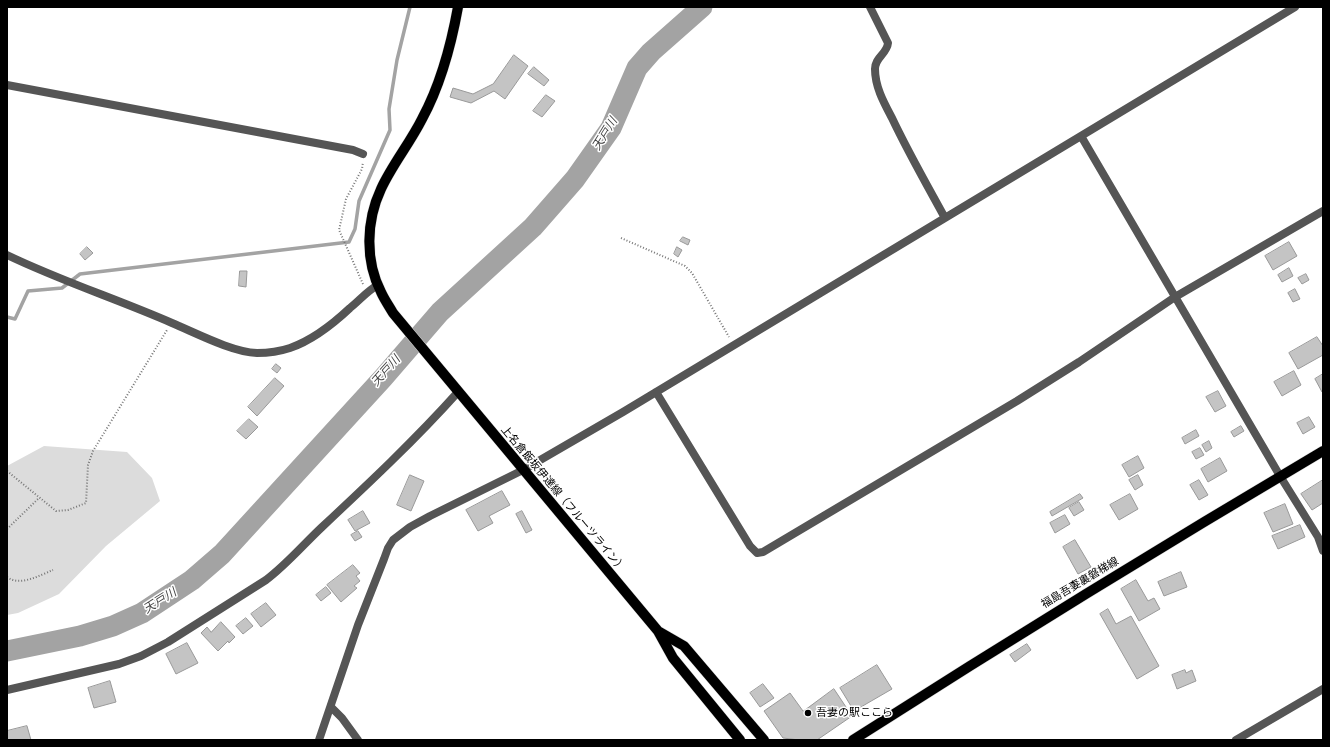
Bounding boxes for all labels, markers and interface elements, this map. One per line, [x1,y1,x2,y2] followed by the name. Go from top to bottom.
[589,115,621,153] water label: 天戸川
[369,353,403,389] water label: 天戸川
[498,423,628,575] street label: 上名倉飯坂伊達線（フルーツライン）
[1039,555,1121,611] street label: 福島吾妻裏磐梯線
[141,585,179,617] water label: 天戸川
[816,706,893,720] place label: 吾妻の駅ここら
[803,708,813,718] marker: 吾妻の駅ここら

